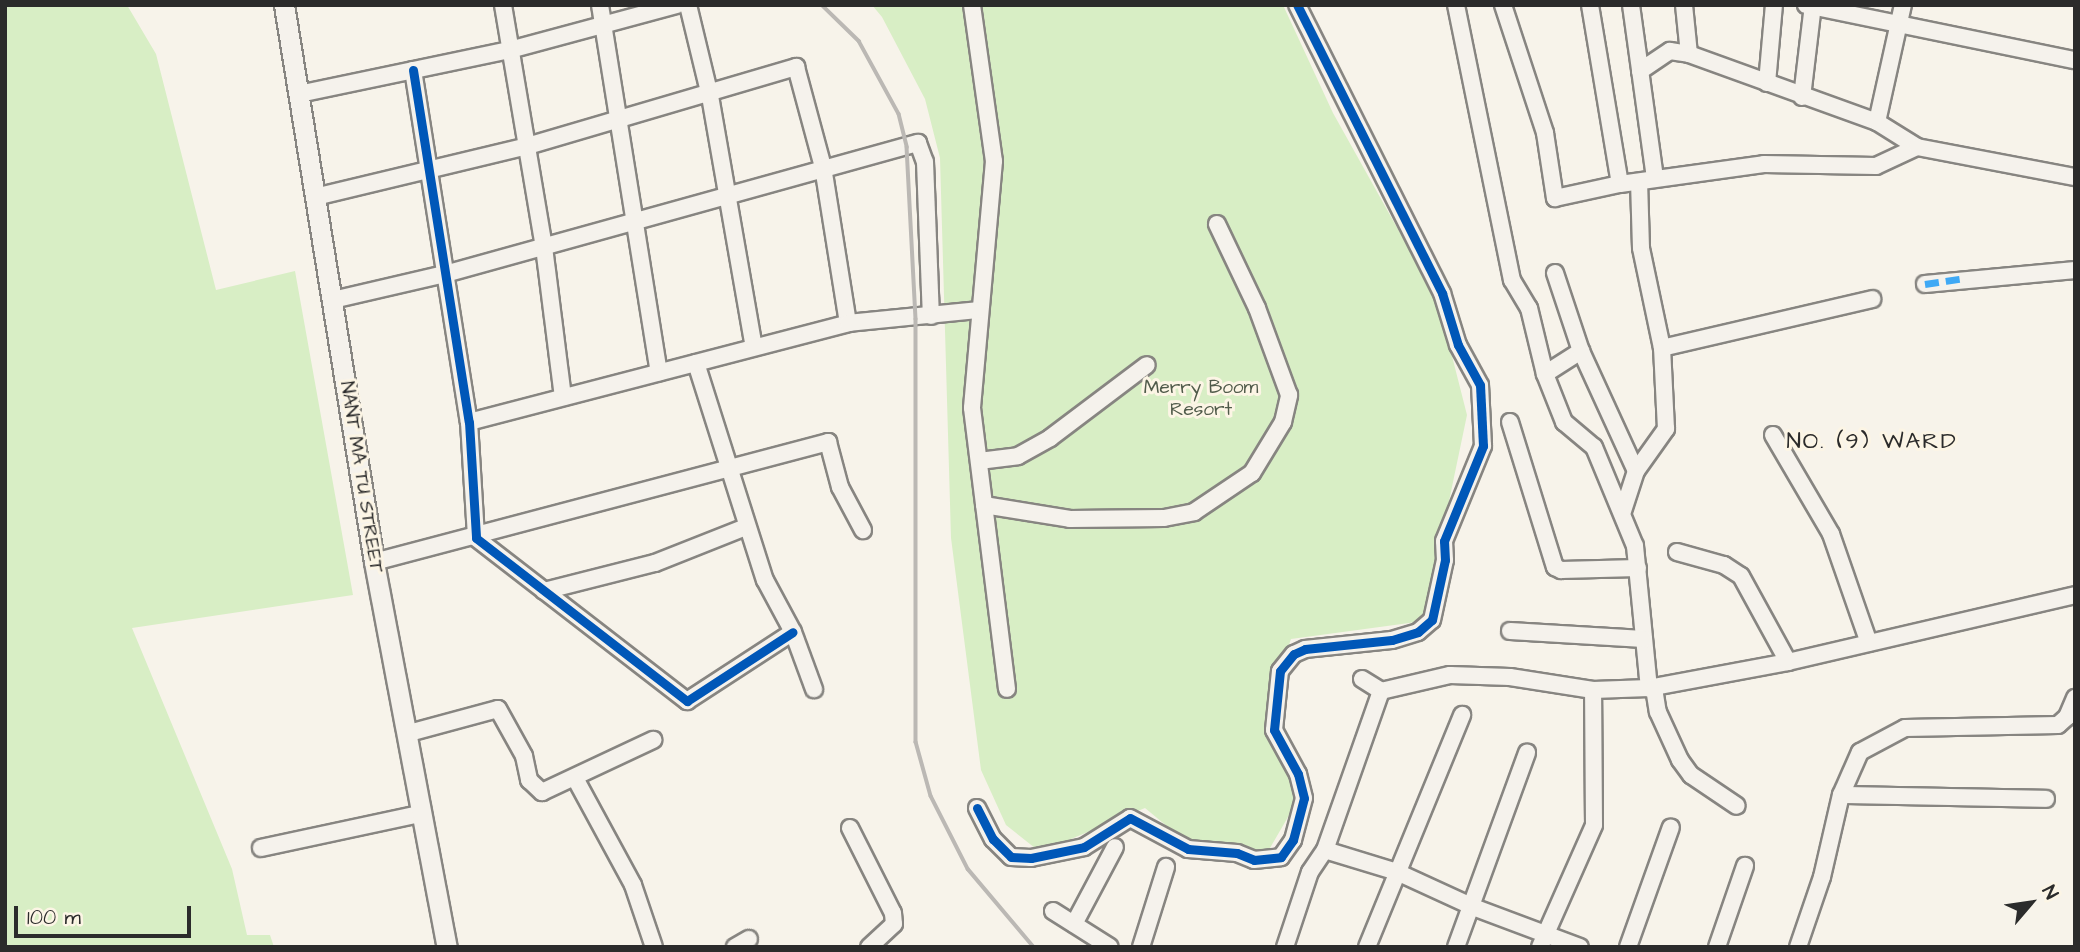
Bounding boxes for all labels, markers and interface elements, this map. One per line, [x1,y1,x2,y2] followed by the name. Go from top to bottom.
[1144,377,1258,421] park label: Merry Boom Resort
[335,380,387,574] street label: NANT MA TU STREET
[1788,427,1956,455] district label: NO. (9) WARD
[1996,868,2066,938] north arrow
[2035,881,2064,904] text: N
[18,892,194,936] scale bar
[27,903,81,932] text: 100 m

